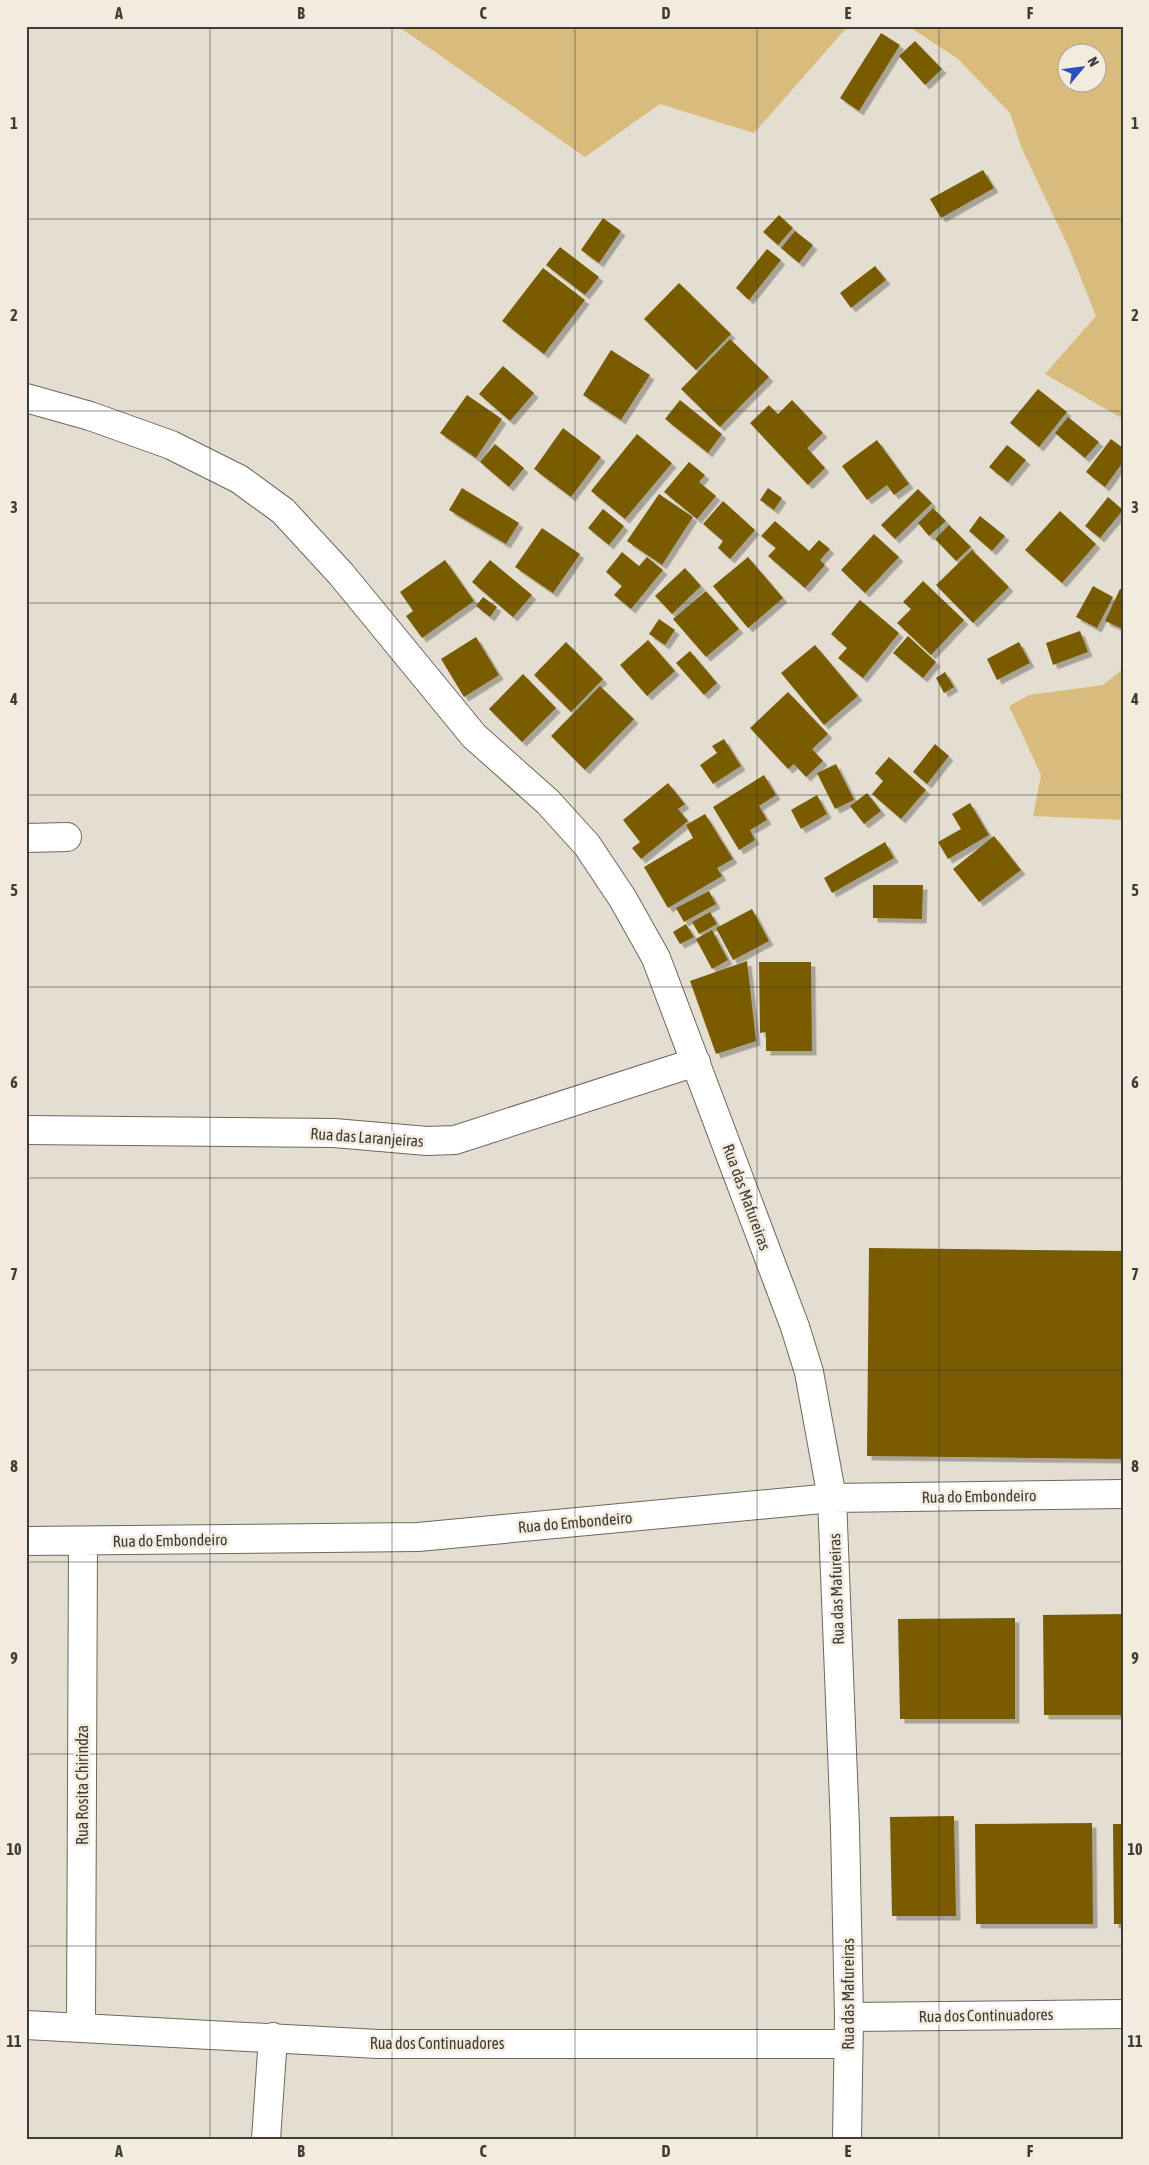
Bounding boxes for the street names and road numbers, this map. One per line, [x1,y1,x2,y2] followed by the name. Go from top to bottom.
[310,1124,425,1151] street label: Rua das Laranjeiras
[719,1141,775,1253] street label: Rua das Mafureiras
[922,1486,1036,1506] street label: Rua do Embondeiro
[517,1508,633,1536] street label: Rua do Embondeiro
[113,1530,227,1550] street label: Rua do Embondeiro
[825,1533,847,1645] street label: Rua das Mafureiras
[73,1725,91,1845] street label: Rua Rosita Chirindza
[839,1938,857,2050] street label: Rua das Mafureiras
[918,2005,1054,2025] street label: Rua dos Continuadores
[370,2034,505,2052] street label: Rua dos Continuadores

